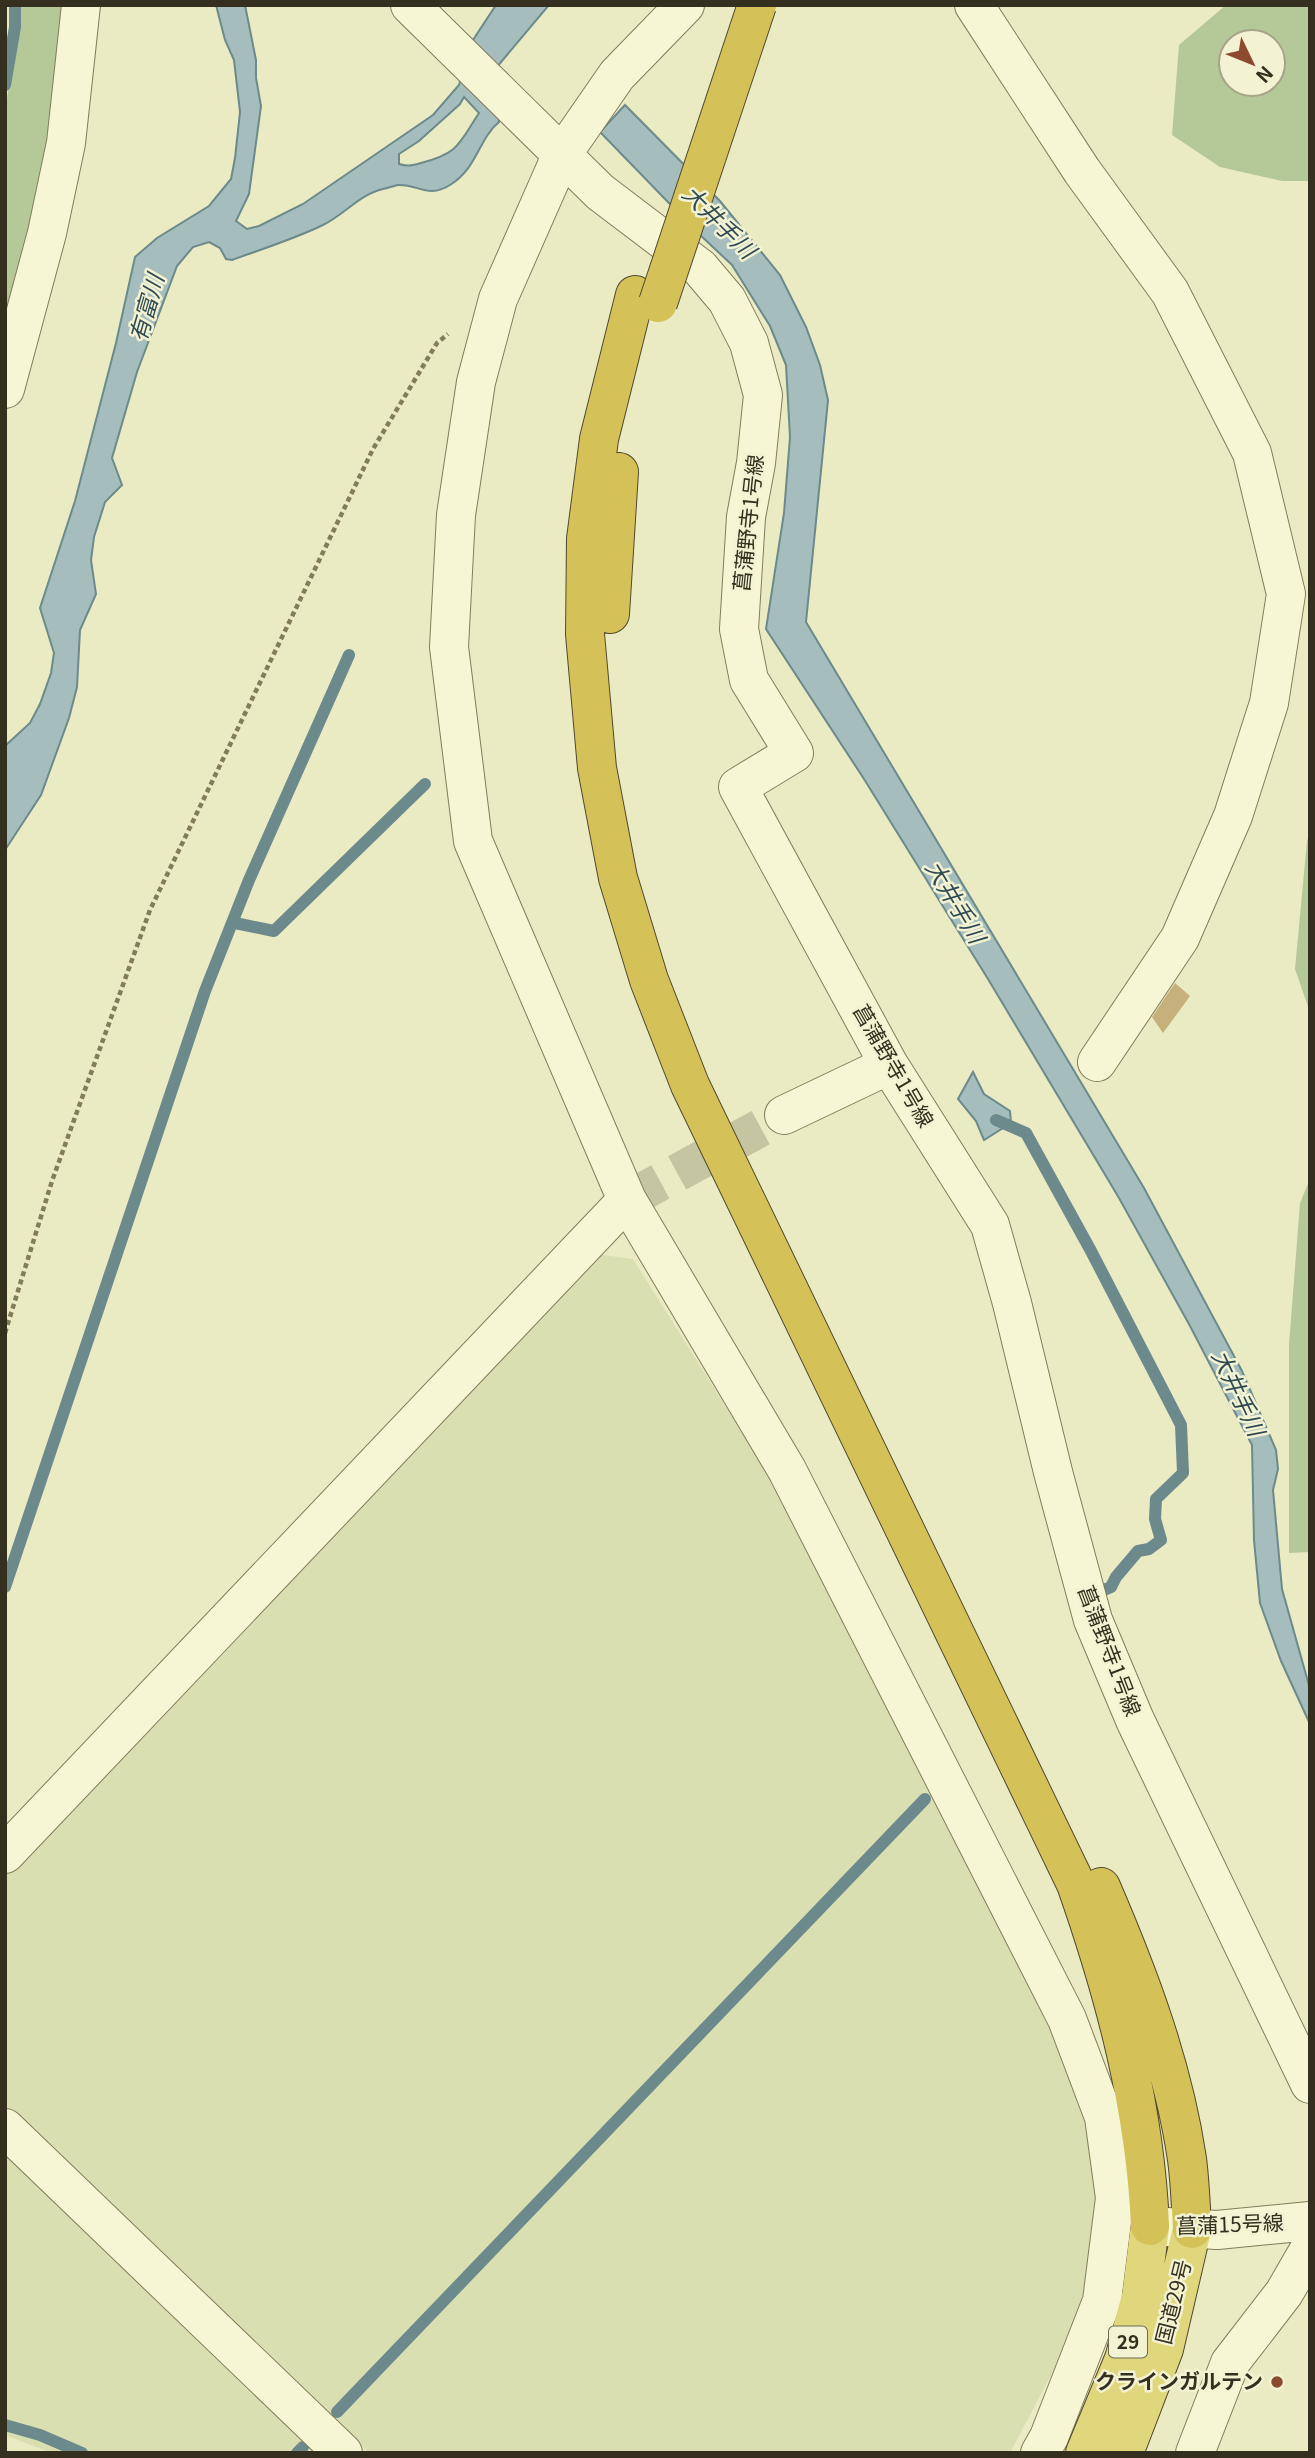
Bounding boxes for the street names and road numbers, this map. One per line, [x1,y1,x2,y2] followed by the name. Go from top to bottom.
[725,453,769,593] street label: 菖蒲野寺1号線
[847,998,942,1132] street label: 菖蒲野寺1号線
[1072,1581,1150,1720] street label: 菖蒲野寺1号線
[1176,2206,1284,2240] street label: 菖蒲15号線
[1147,2256,1197,2347] street label: 国道29号
[1109,2326,1147,2358] road number: 29

